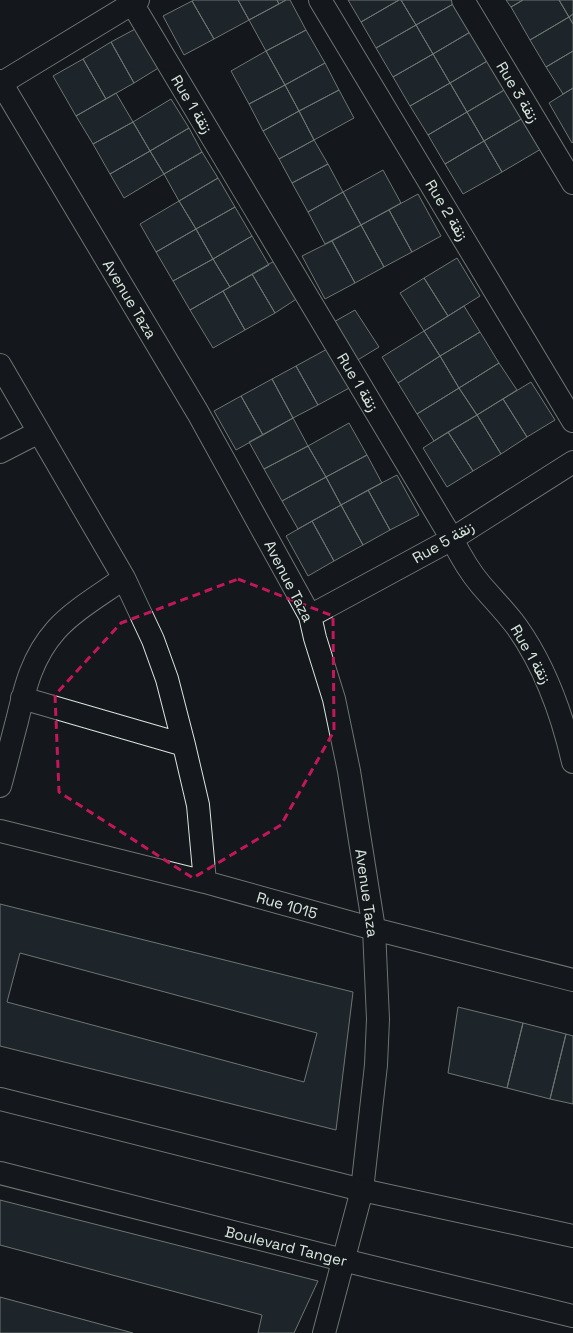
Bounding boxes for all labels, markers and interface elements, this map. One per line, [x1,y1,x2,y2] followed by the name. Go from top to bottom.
[492,58,544,126] street label: Rue 3 زنقة
[167,71,217,137] street label: Rue 1 زنقة
[421,176,473,244] street label: Rue 2 زنقة
[99,256,161,342] street label: Avenue Taza
[333,349,383,415] street label: Rue 1 زنقة
[409,517,477,567] street label: Rue 5 زنقة
[260,537,318,625] street label: Avenue Taza
[506,621,556,687] street label: Rue 1 زنقة
[351,848,383,939] street label: Avenue Taza
[254,887,320,923] street label: Rue 1015
[223,1222,349,1270] street label: Boulevard Tanger

